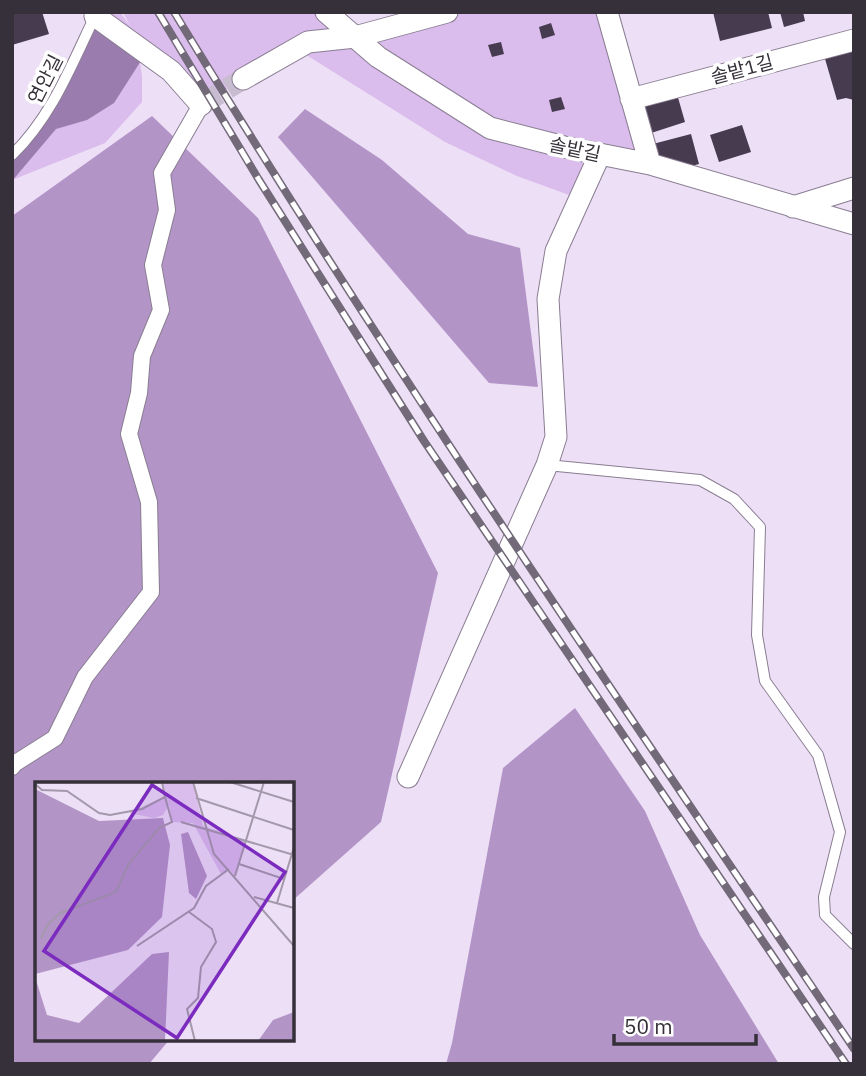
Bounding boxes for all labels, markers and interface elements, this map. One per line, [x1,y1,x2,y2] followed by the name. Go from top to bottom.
[708,49,776,89] street label: 솔밭1길
[22,50,68,108] street label: 연안길
[547,132,603,166] street label: 솔밭길
[35,782,294,1041] inset map
[614,1002,756,1046] scale bar
[624,1012,673,1040] text: 50 m

